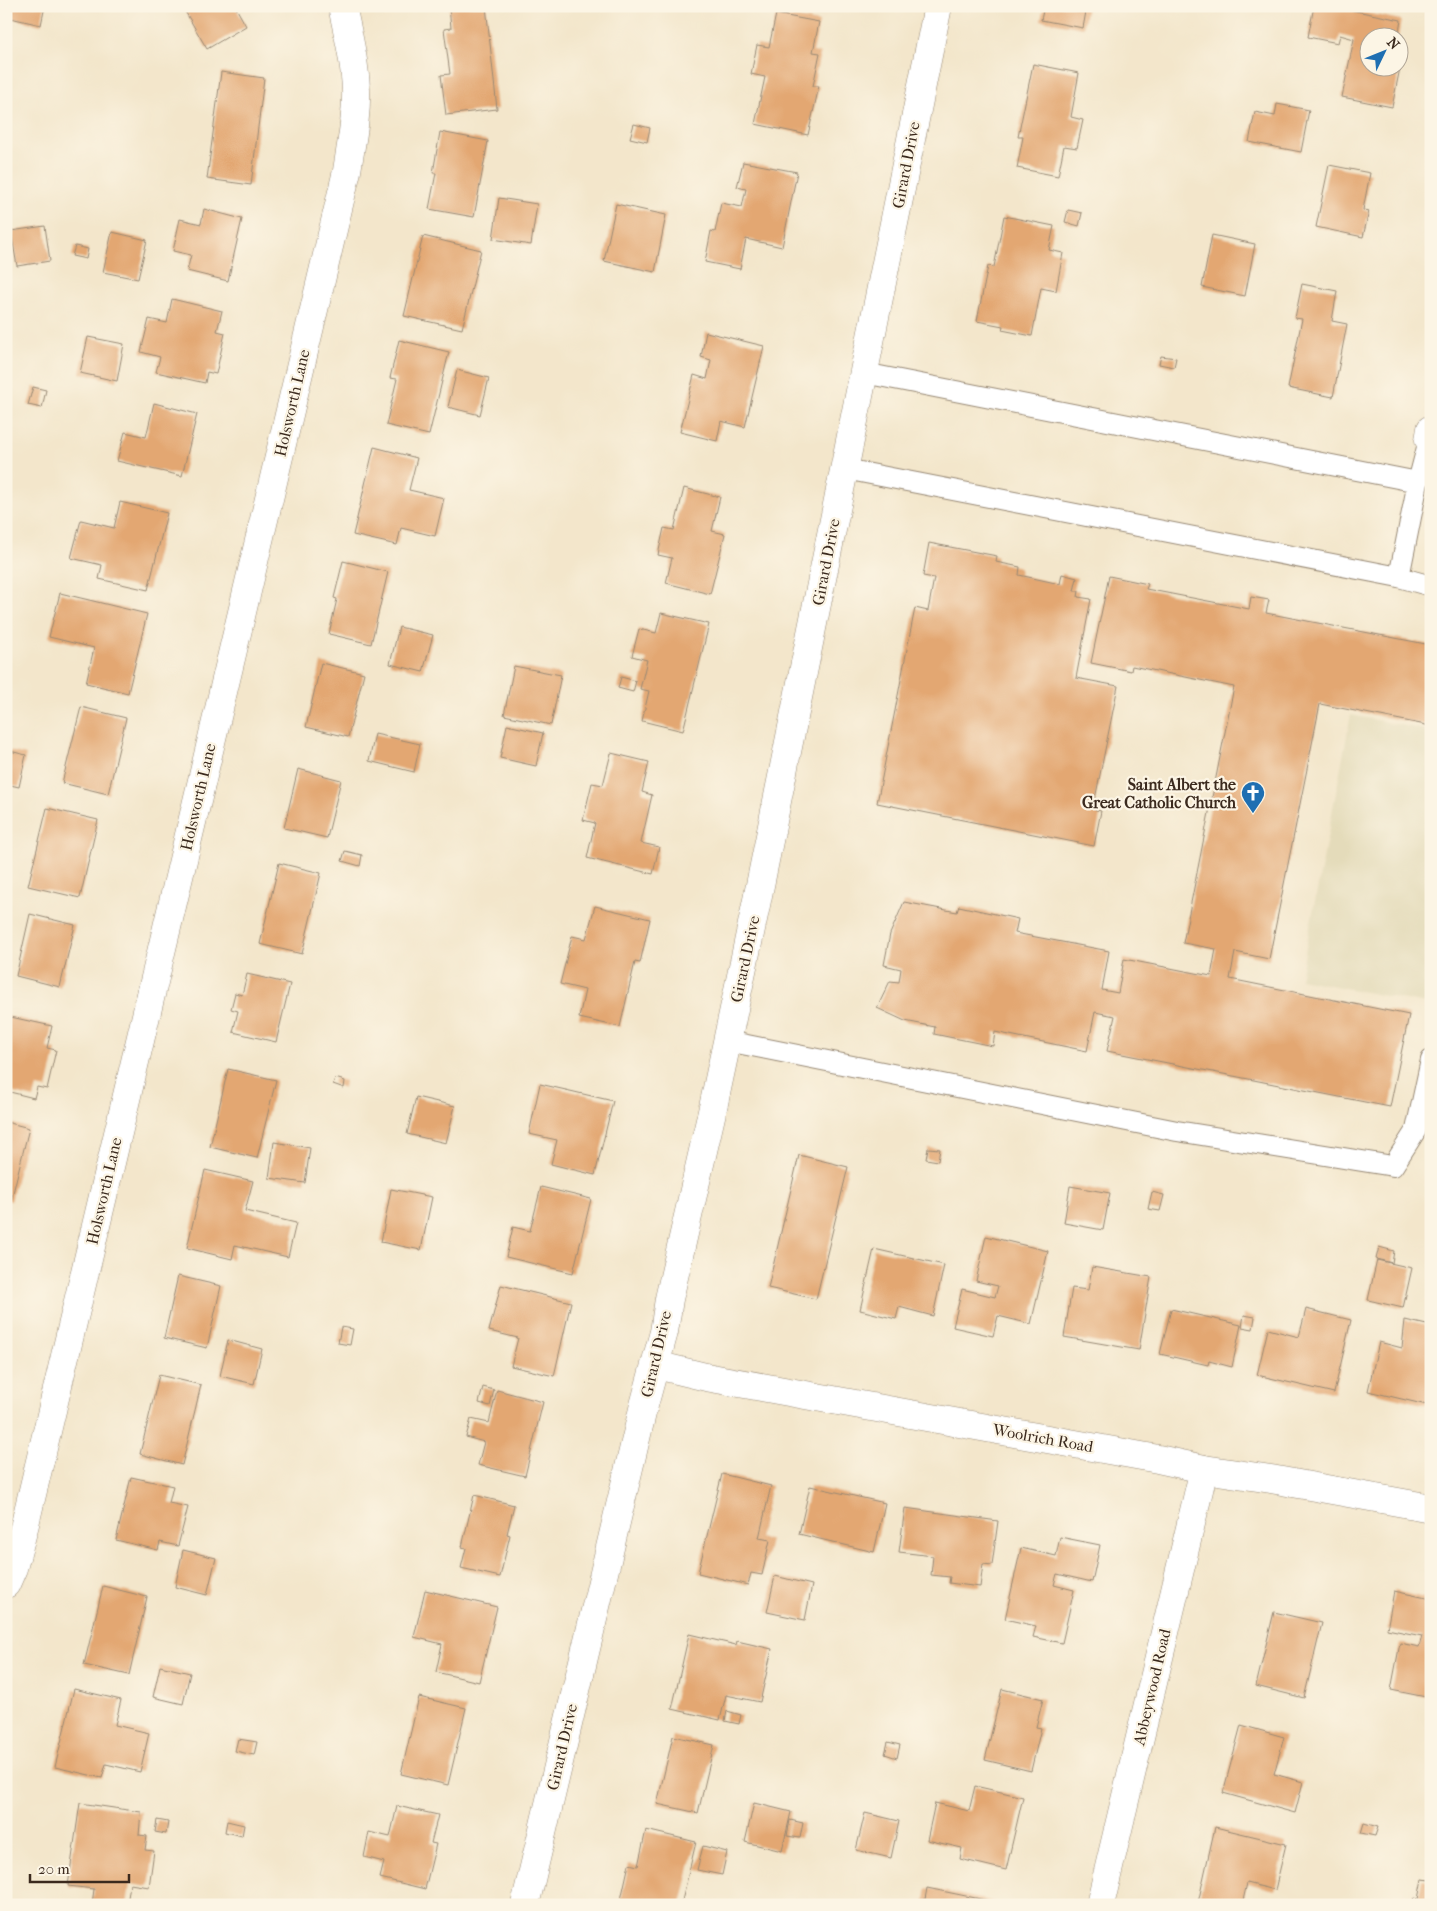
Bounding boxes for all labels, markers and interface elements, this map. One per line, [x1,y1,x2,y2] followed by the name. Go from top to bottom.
[1360,28,1410,78] north arrow
[1383,34,1403,53] text: N
[888,120,924,210] street label: Girard Drive
[270,347,314,459] street label: Holsworth Lane
[808,517,844,607] street label: Girard Drive
[176,741,220,853] street label: Holsworth Lane
[1082,775,1237,812] place label: Saint Albert the Great Catholic Church
[1240,780,1266,814] church icon: Saint Albert the Great Catholic Church
[727,914,763,1004] street label: Girard Drive
[82,1135,126,1247] street label: Holsworth Lane
[637,1309,675,1399] street label: Girard Drive
[990,1420,1095,1456] street label: Woolrich Road
[1129,1627,1175,1748] street label: Abbeywood Road
[543,1702,581,1792] street label: Girard Drive
[30,1851,129,1883] scale bar
[38,1860,70,1878] text: 20 m

